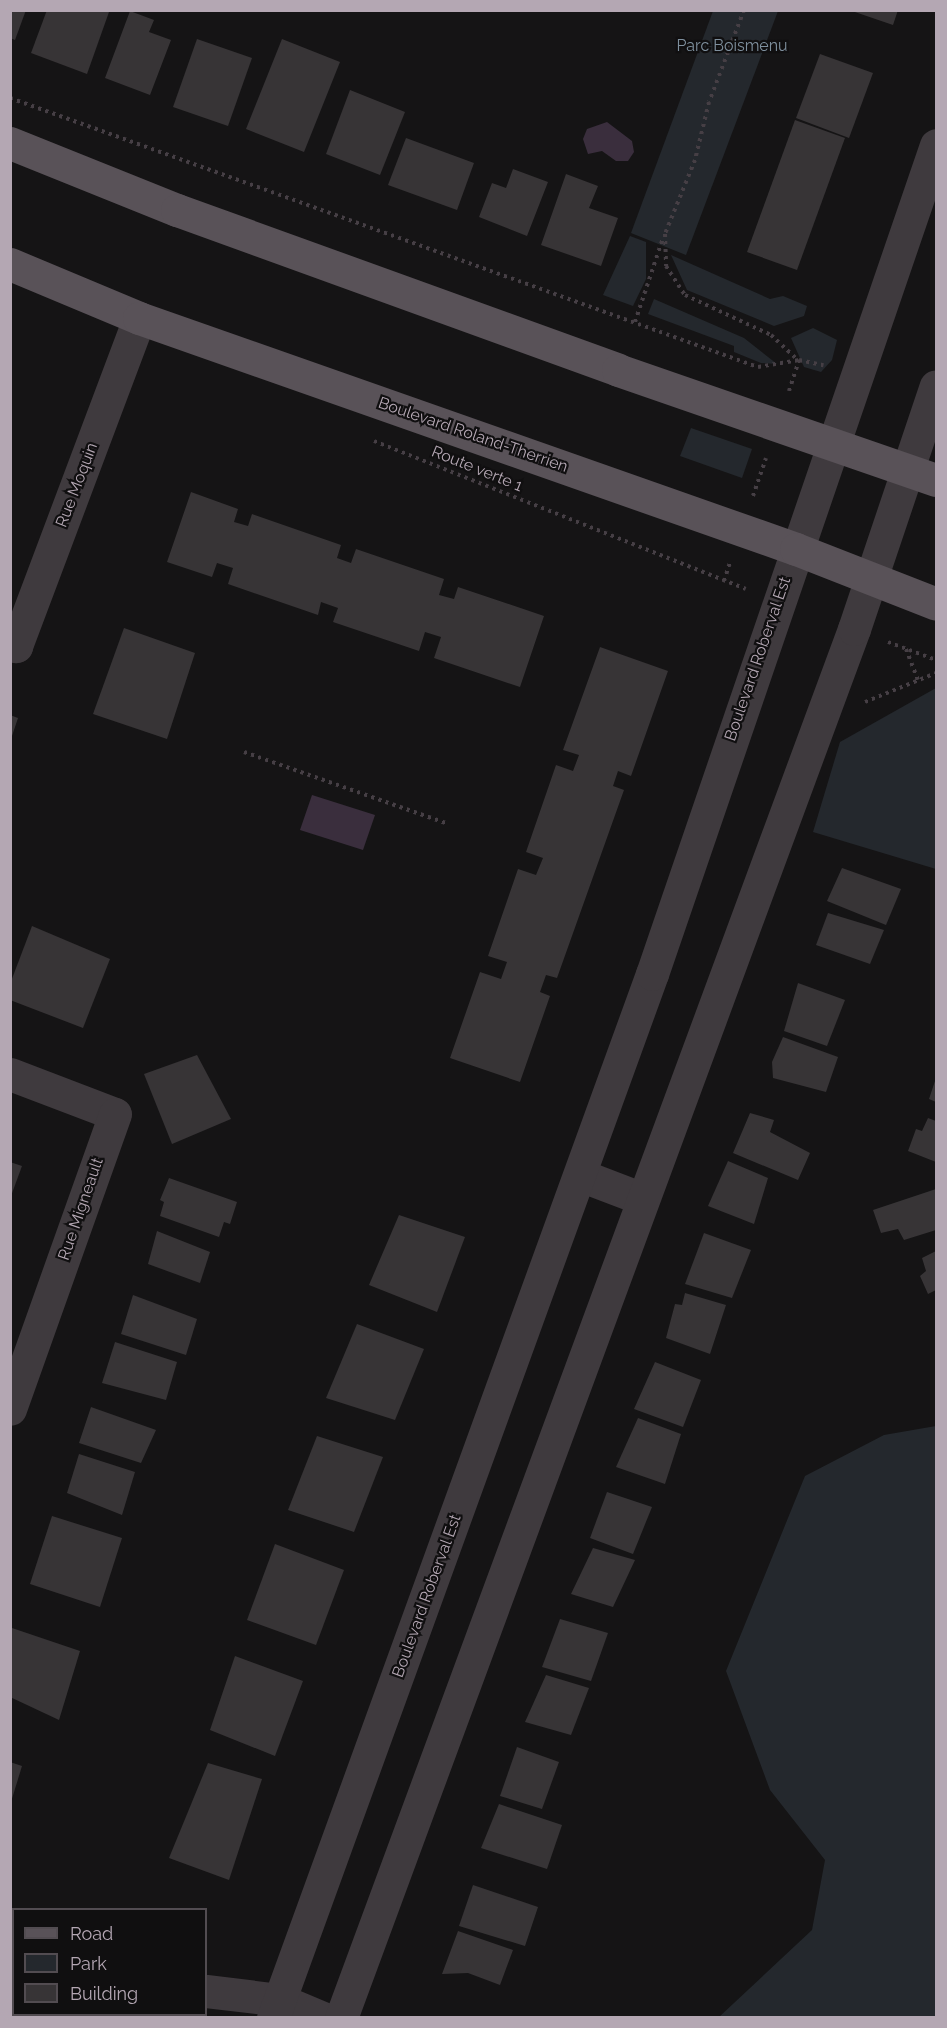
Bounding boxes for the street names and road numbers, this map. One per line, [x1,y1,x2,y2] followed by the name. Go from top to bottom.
[376,393,570,477] street label: Boulevard Roland-Therrien
[52,440,102,530] street label: Rue Moquin
[429,442,525,496] street label: Route verte 1
[721,574,795,744] street label: Boulevard Roberval Est
[54,1155,108,1263] street label: Rue Migneault
[388,1512,466,1680] street label: Boulevard Roberval Est

